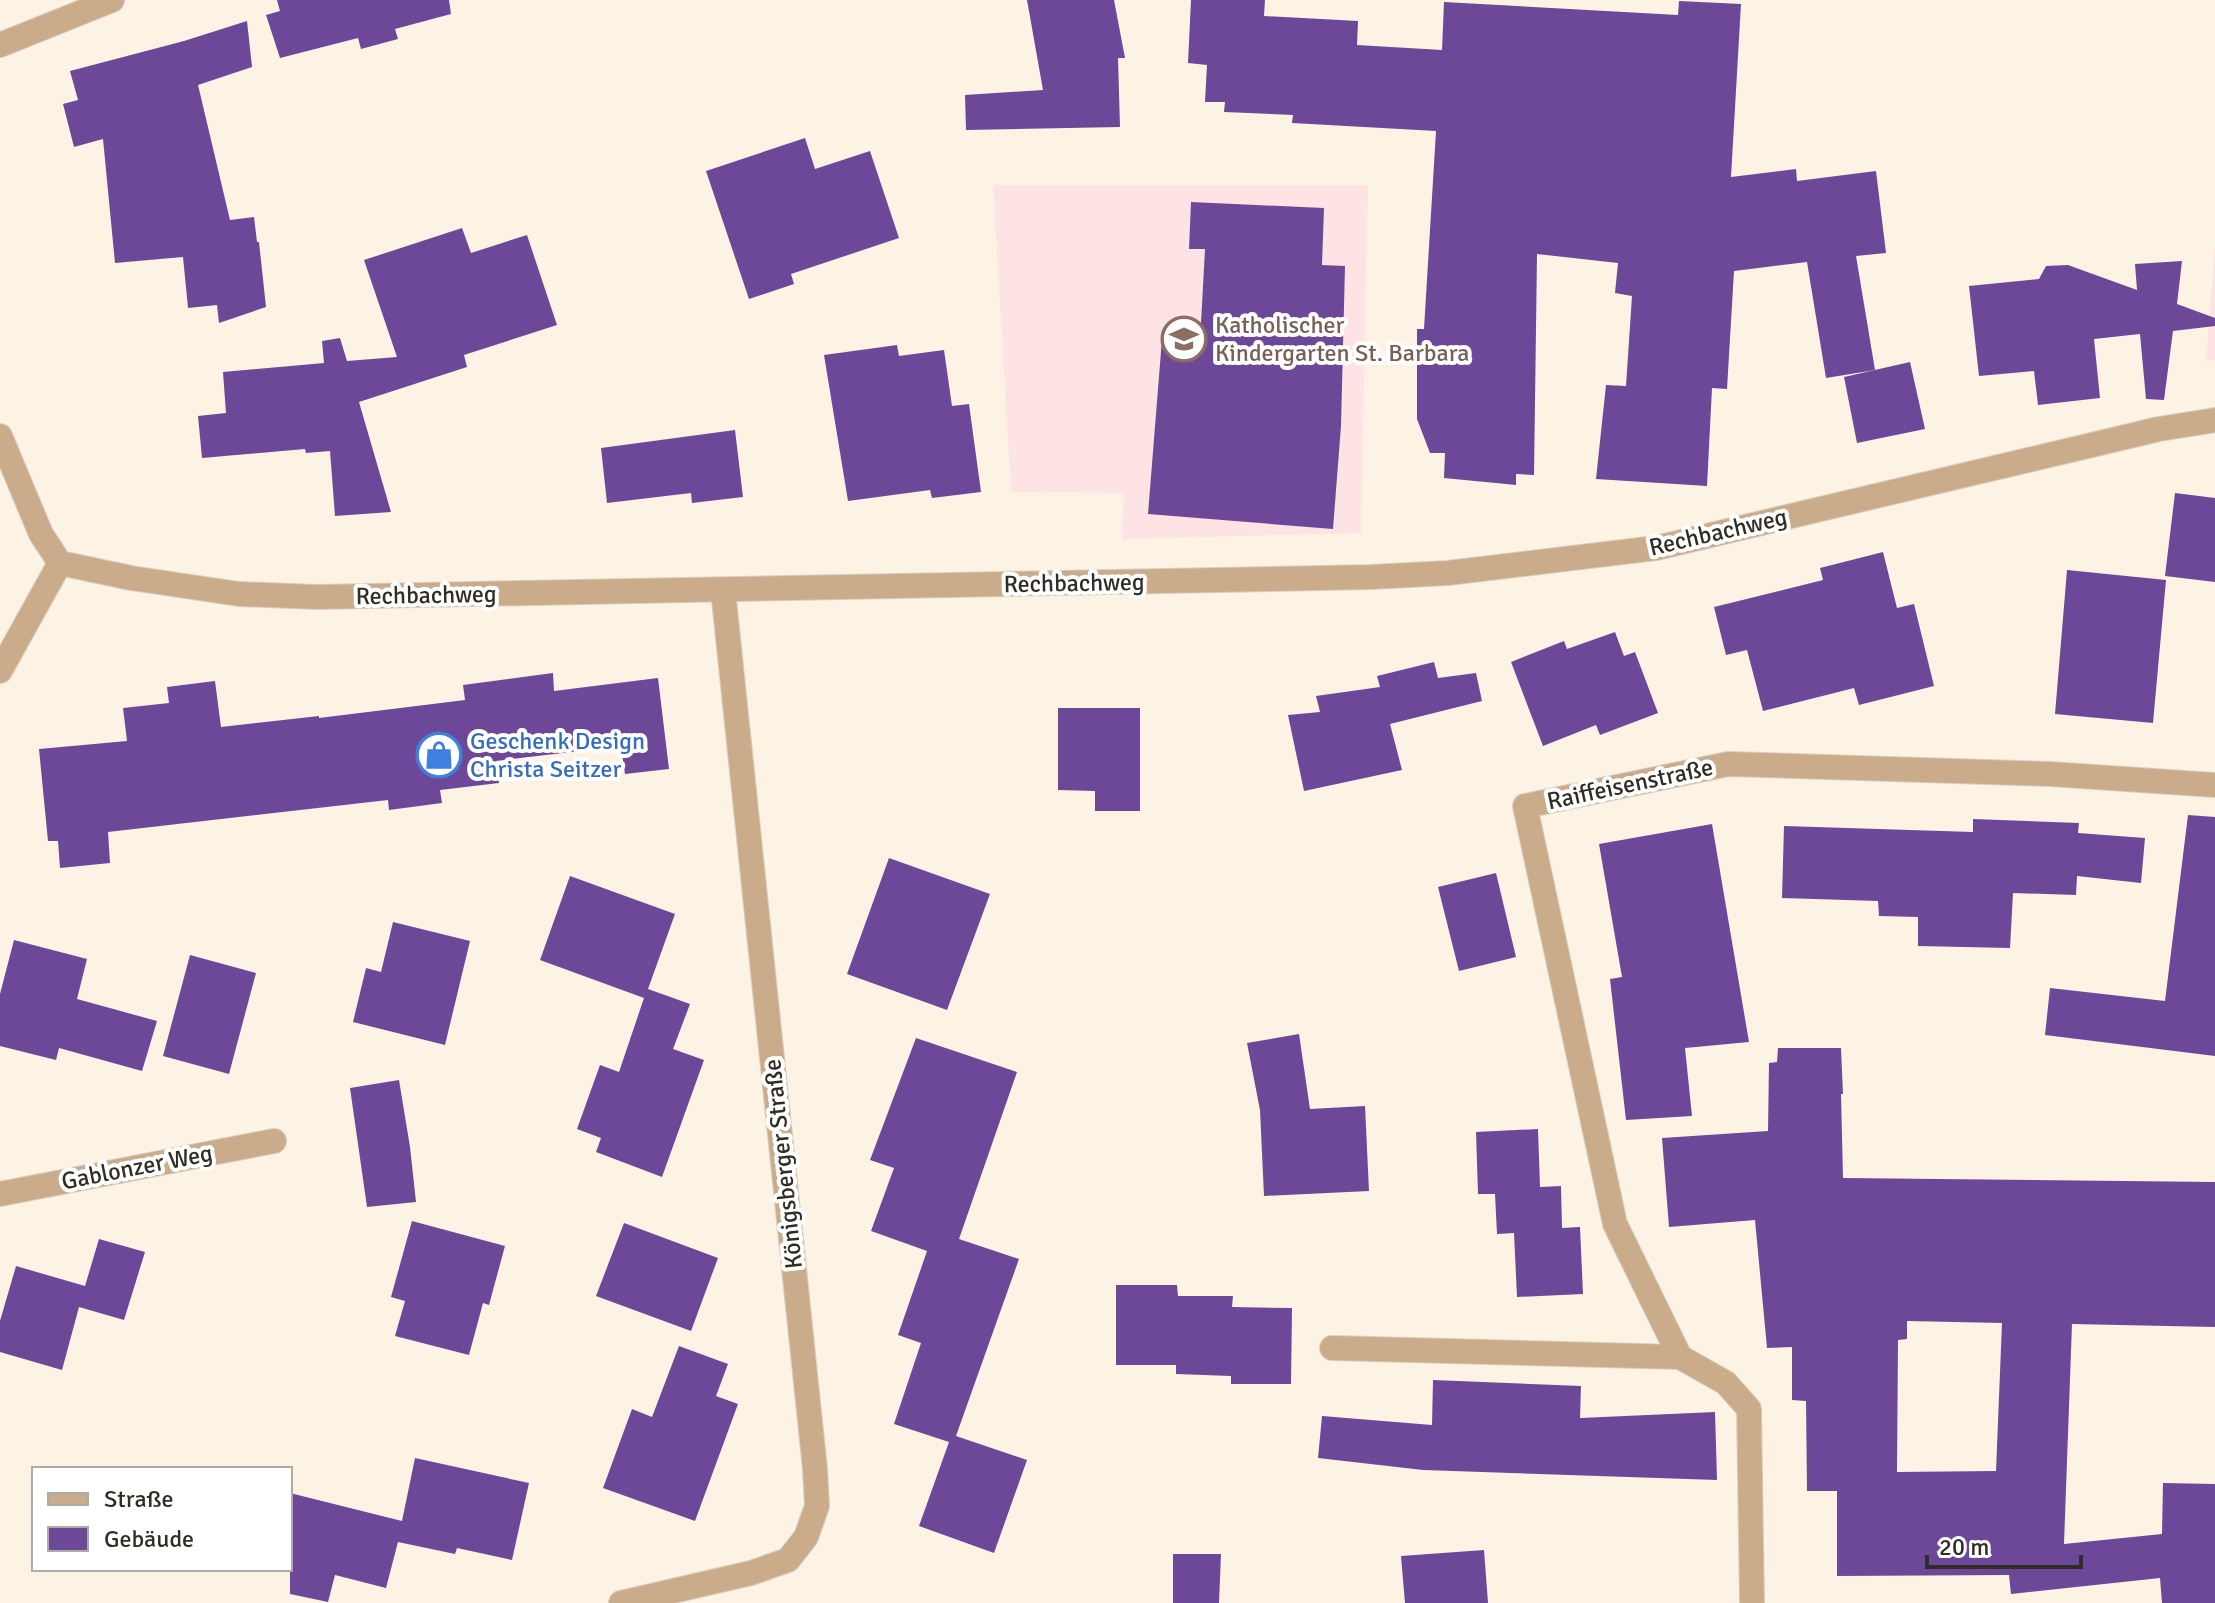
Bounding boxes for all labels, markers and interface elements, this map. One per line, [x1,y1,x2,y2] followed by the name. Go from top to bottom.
[1215,310,1469,368] place label: Katholischer Kindergarten St. Barbara
[1160,315,1208,363] school or university icon: Katholischer Kindergarten St. Barbara
[1646,502,1790,562] street label: Rechbachweg
[1003,567,1145,599] street label: Rechbachweg
[355,579,497,611] street label: Rechbachweg
[470,726,645,784] place label: Geschenk Design Christa Seitzer
[415,731,463,779] shop icon: Geschenk Design Christa Seitzer
[1544,752,1716,816] street label: Raiffeisenstraße
[757,1058,809,1270] street label: Königsberger Straße
[59,1138,215,1196] street label: Gablonzer Weg
[32,1467,292,1571] legend
[104,1484,174,1514] text: Straße
[1927,1519,2081,1569] scale bar
[104,1524,194,1554] text: Gebäude
[1939,1532,1989,1562] text: 20 m

